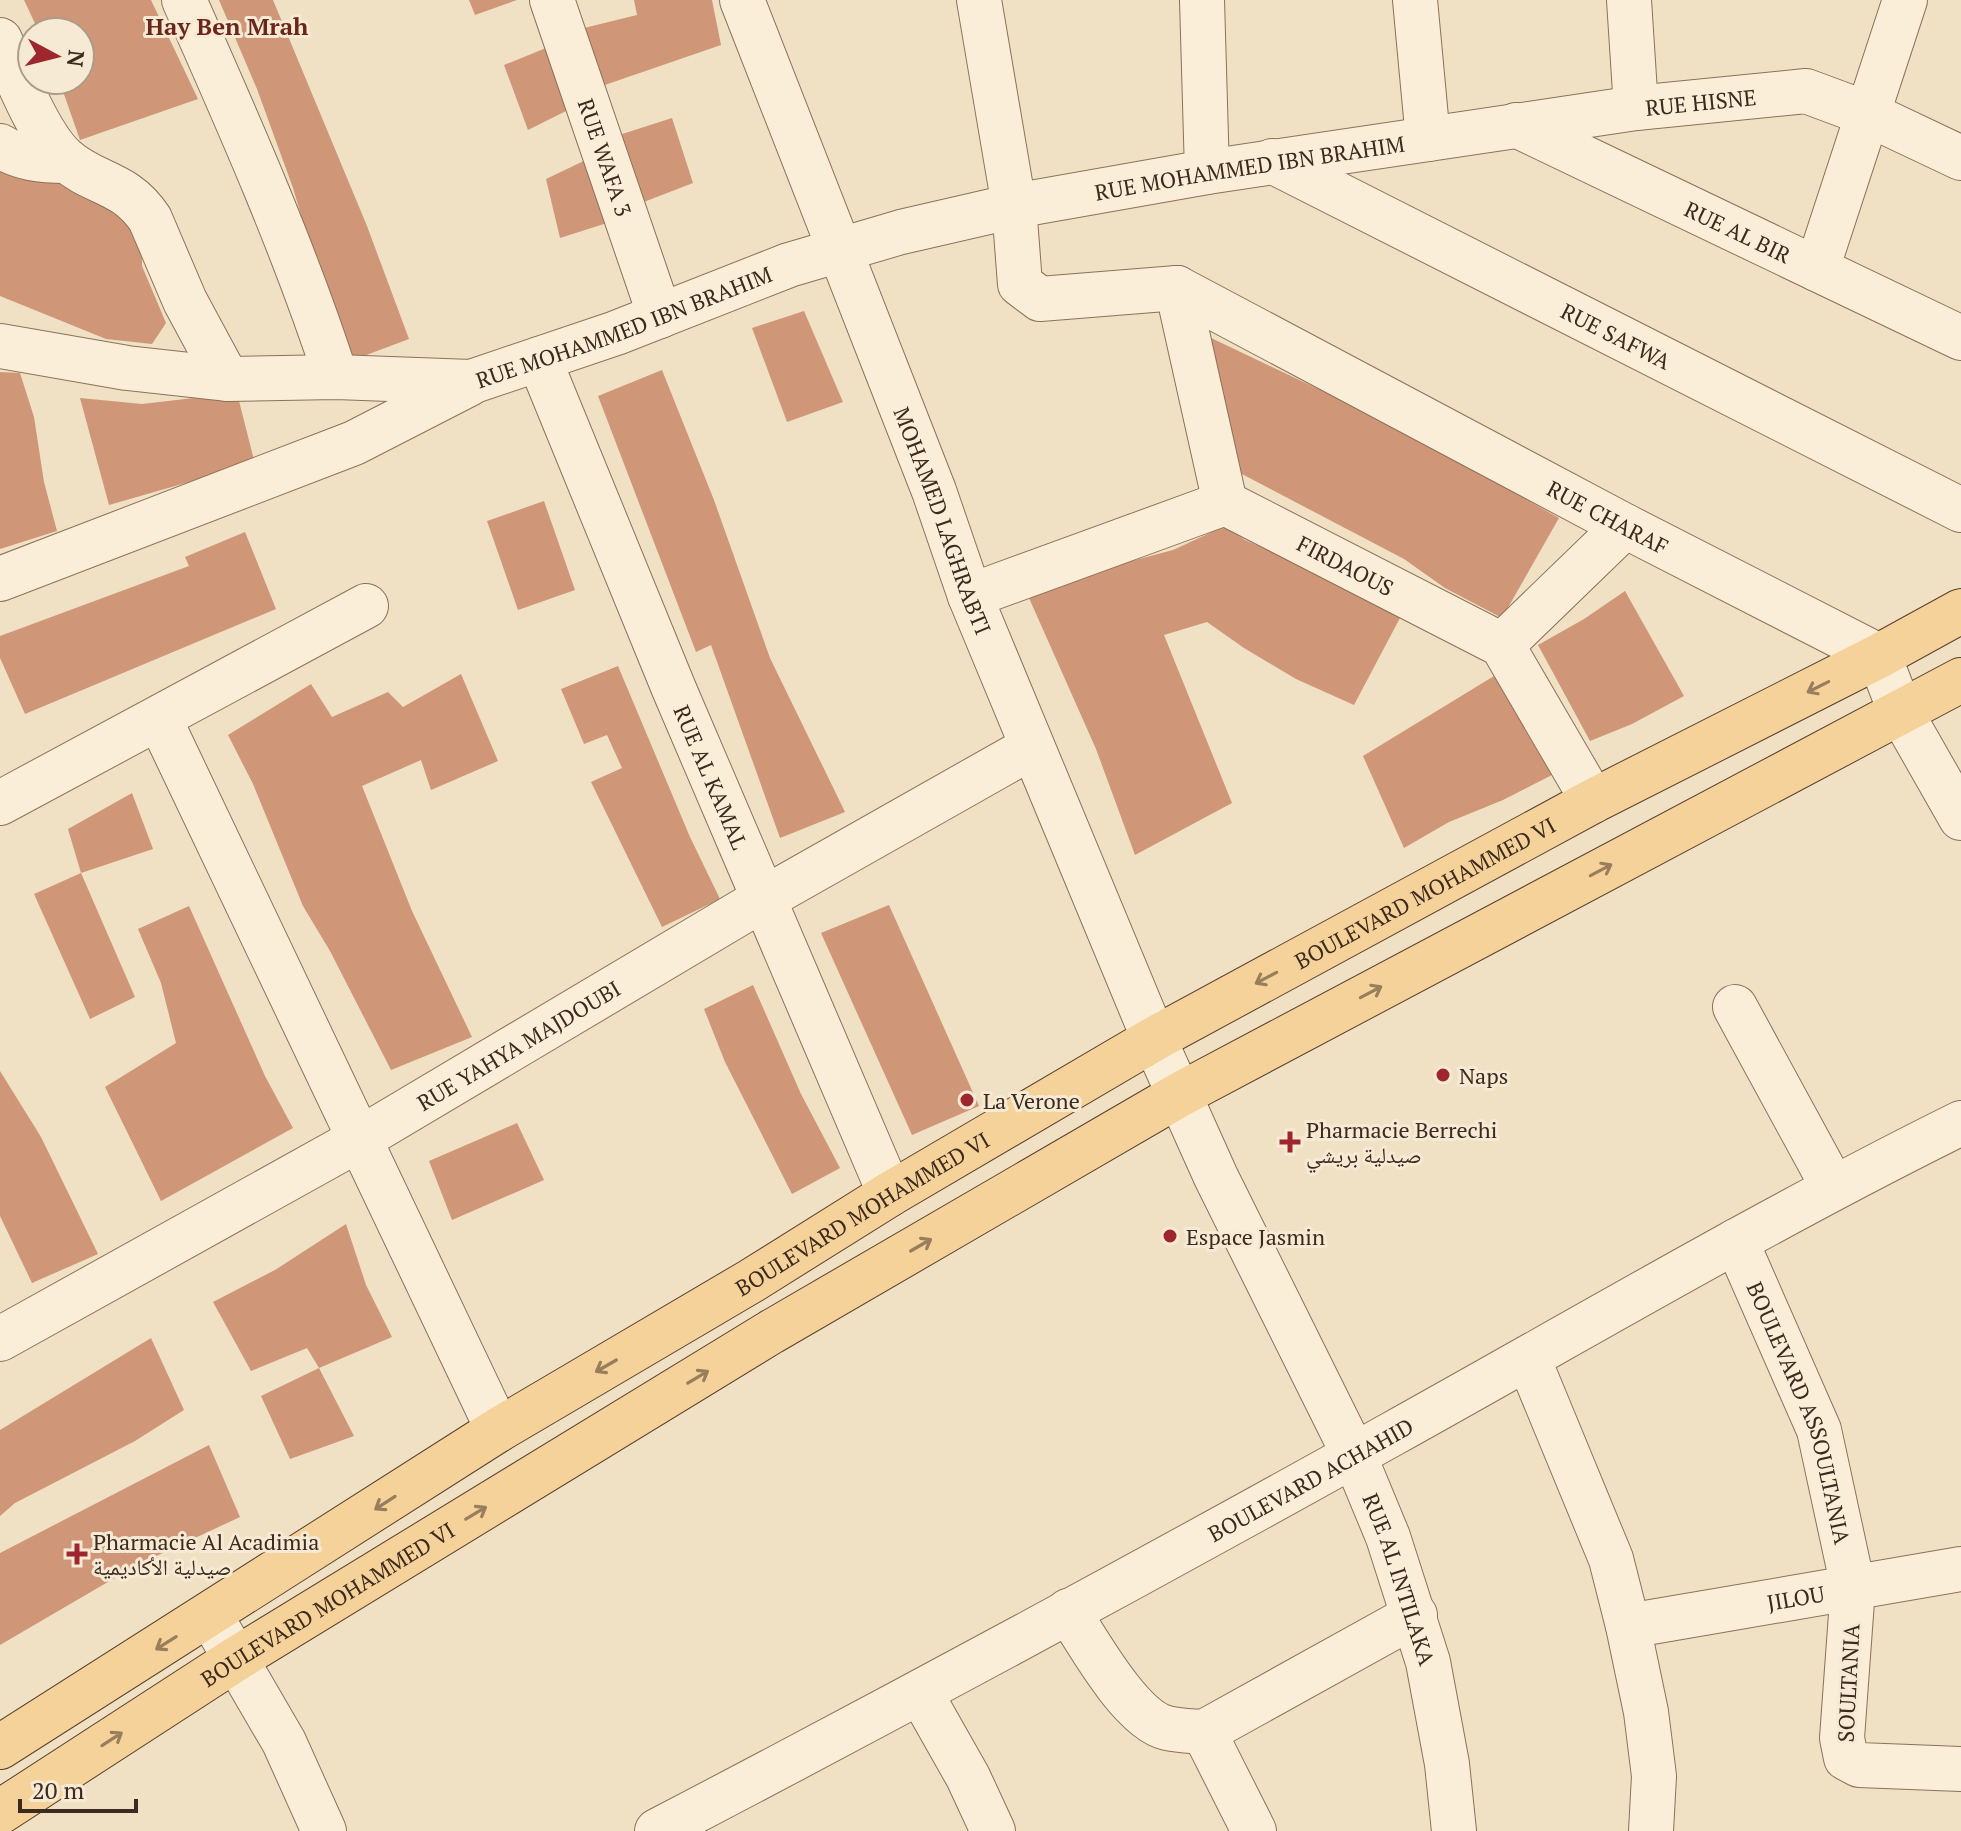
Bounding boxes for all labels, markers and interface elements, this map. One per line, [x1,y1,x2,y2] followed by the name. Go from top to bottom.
[146,10,309,42] district label: Hay Ben Mrah
[16,16,96,96] north arrow
[61,48,92,69] text: N
[1644,82,1758,122] street label: RUE HISNE
[572,94,639,220] street label: RUE WAFA 3
[1092,128,1406,206] street label: RUE MOHAMMED IBN BRAHIM
[1680,193,1796,269] street label: RUE AL BIR
[472,259,776,394] street label: RUE MOHAMMED IBN BRAHIM
[1557,296,1677,376] street label: RUE SAFWA
[888,403,999,638] street label: MOHAMED LAGHRABTI
[1542,473,1674,560] street label: RUE CHARAF
[1292,528,1399,602] street label: FIRDAOUS
[1807,680,1831,695] one-way arrow
[668,700,755,853] street label: RUE AL KAMAL
[1289,810,1560,975] street label: BOULEVARD MOHAMMED VI
[1588,862,1612,878] one-way arrow
[1255,970,1278,986] one-way arrow
[411,973,625,1116] street label: RUE YAHYA MAJDOUBI
[1359,984,1383,1000] one-way arrow
[1459,1061,1508,1090] place label: Naps
[1434,1066,1452,1084] marker: Naps
[983,1086,1080,1115] place label: La Verone
[958,1091,976,1109] marker: La Verone
[1306,1115,1497,1172] place label: Pharmacie Berrechi صيدلية بريشي
[730,1125,994,1302] street label: BOULEVARD MOHAMMED VI
[1281,1133,1299,1151] marker: Pharmacie Berrechi صيدلية بريشي
[1186,1222,1325,1251] place label: Espace Jasmin
[1161,1227,1179,1245] marker: Espace Jasmin
[909,1237,932,1253] one-way arrow
[1741,1277,1858,1548] street label: BOULEVARD ASSOULTANIA
[595,1359,619,1374] one-way arrow
[686,1369,709,1385] one-way arrow
[1203,1411,1418,1548] street label: BOULEVARD ACHAHID
[1357,1489,1443,1670] street label: RUE AL INTILAKA
[374,1495,397,1511] one-way arrow
[464,1504,487,1520] one-way arrow
[195,1515,460,1693] street label: BOULEVARD MOHAMMED VI
[93,1527,319,1581] place label: Pharmacie Al Acadimia صيدلية الأكاديمية
[68,1545,86,1563] marker: Pharmacie Al Acadimia صيدلية الأكاديمية
[1765,1578,1827,1616] street label: JILOU
[1830,1622,1866,1743] street label: SOULTANIA
[155,1635,178,1651] one-way arrow
[101,1731,123,1747] one-way arrow
[20,1763,136,1813] scale bar
[32,1774,84,1806] text: 20 m

